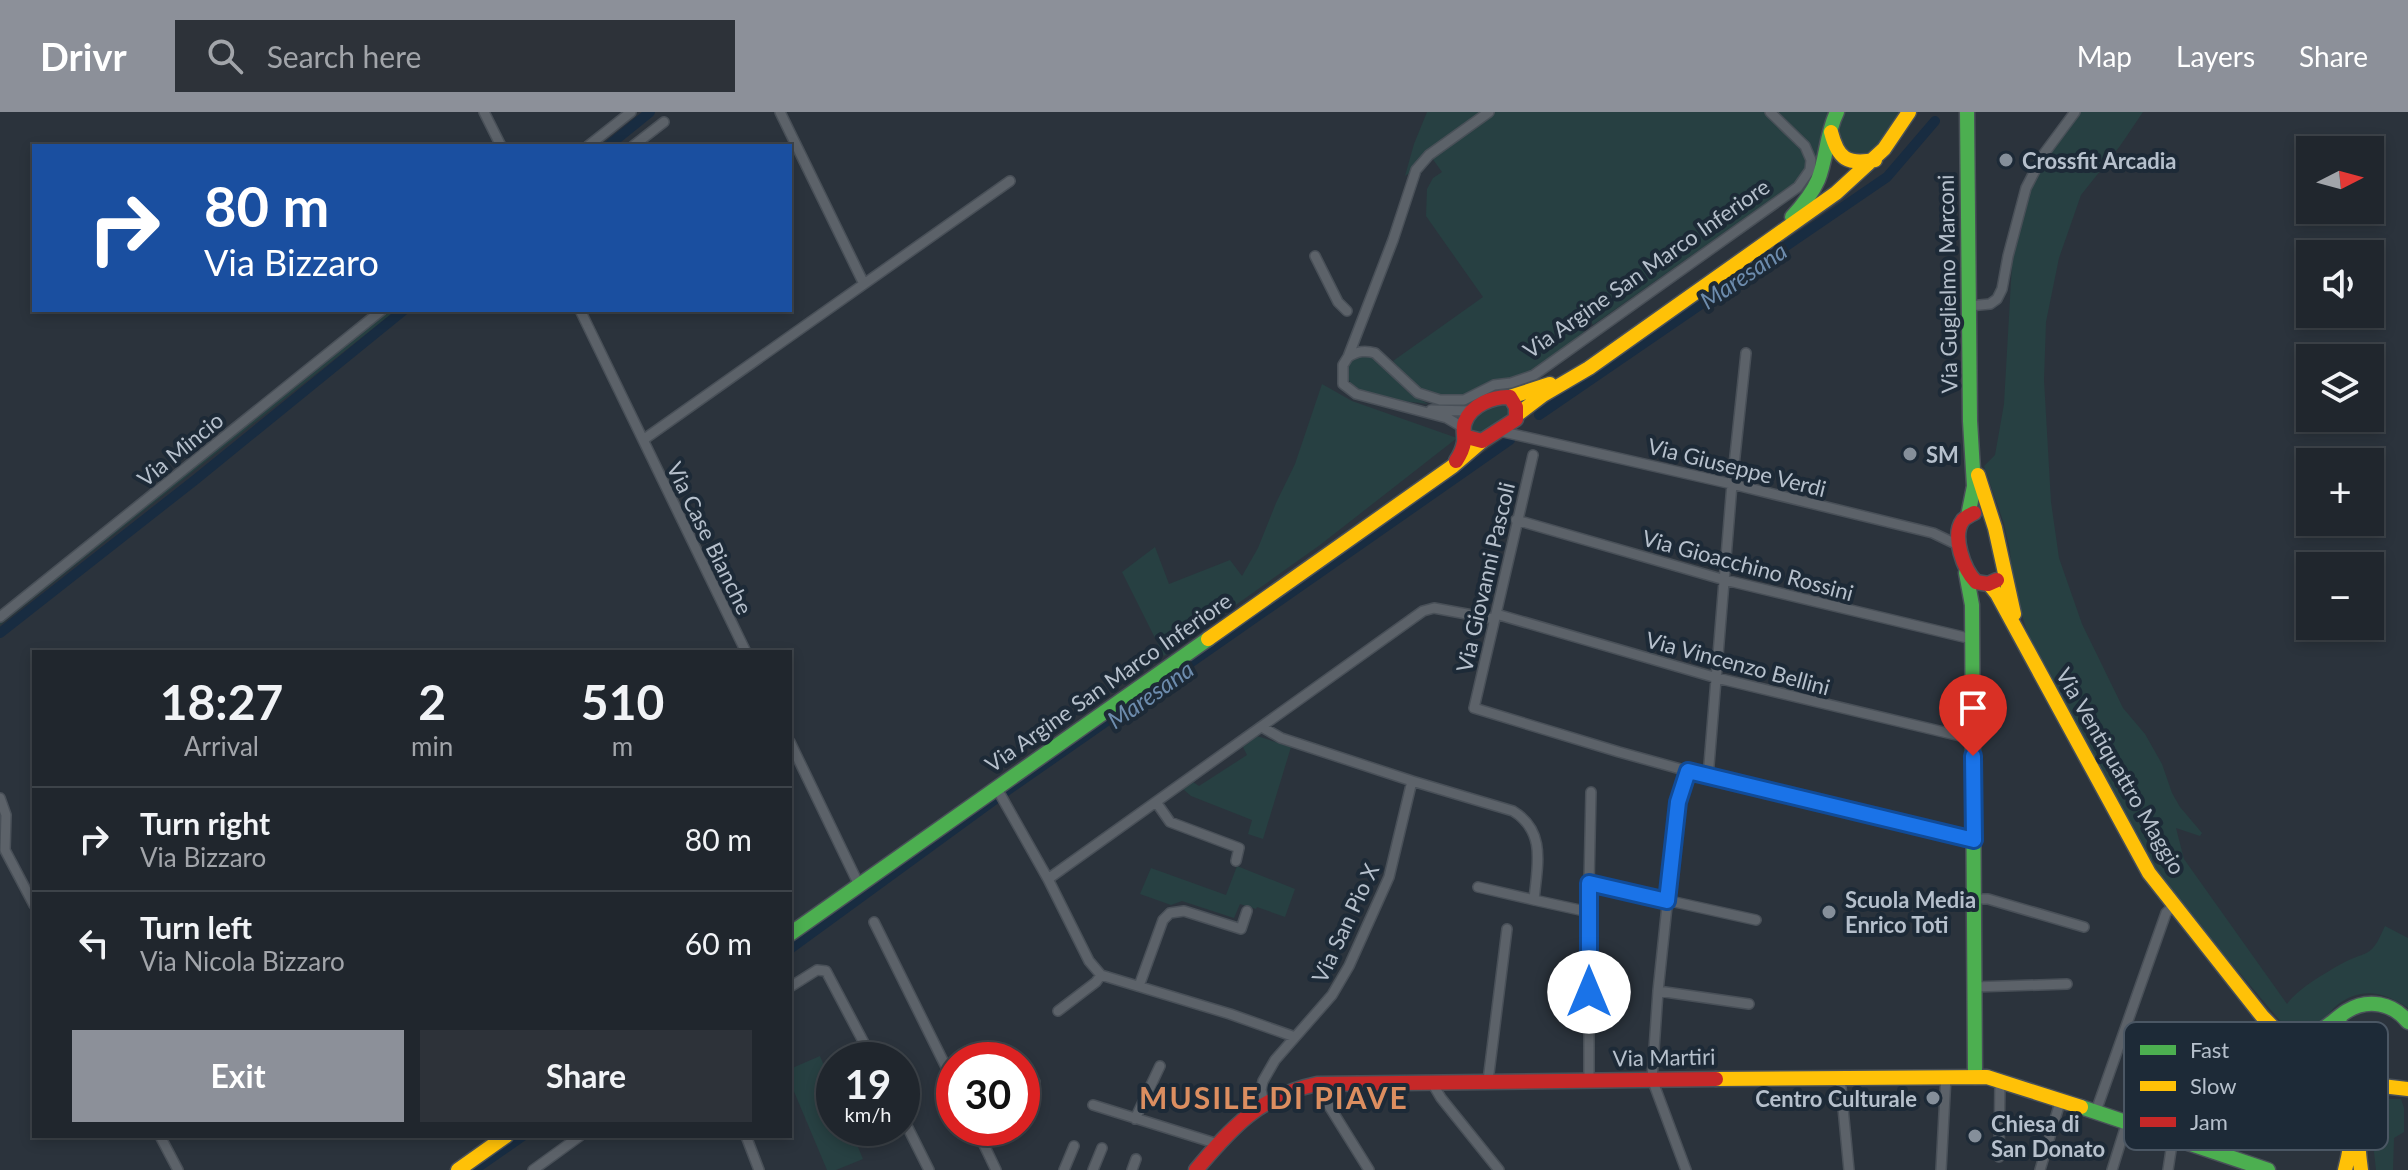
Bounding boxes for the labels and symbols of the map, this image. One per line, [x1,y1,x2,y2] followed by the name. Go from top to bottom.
[2296,136,2384,224] north arrow
[2022,147,2177,174] place label: Crossfit Arcadia
[1997,151,2015,169] marker: Crossfit Arcadia
[1518,172,1774,364] street label: Via Argine San Marco Inferiore
[1932,174,1962,394] street label: Via Guglielmo Marconi
[1694,235,1792,315] water label: Maresana
[132,406,228,492] street label: Via Mincio
[1645,432,1829,502] street label: Via Giuseppe Verdi
[1926,441,1959,468] place label: SM
[1901,445,1919,463] marker: SM
[661,457,759,619] street label: Via Case Bianche
[1450,479,1520,675] street label: Via Giovanni Pascoli
[1639,524,1857,606] street label: Via Gioacchino Rossini
[980,586,1236,778] street label: Via Argine San Marco Inferiore
[1643,625,1833,701] street label: Via Vincenzo Bellini
[1101,654,1199,734] water label: Maresana
[2051,663,2191,879] street label: Via Ventiquattro Maggio
[1939,674,2007,756] pin
[1306,859,1385,987] street label: Via San Pio X
[1845,886,1976,938] place label: Scuola Media Enrico Toti
[1820,903,1838,921] marker: Scuola Media Enrico Toti
[1547,950,1631,1034] position arrow
[2124,1022,2388,1150] legend
[2190,1036,2229,1063] text: Fast
[936,1042,1040,1146] speed limit sign: 30
[1612,1043,1716,1071] street label: Via Martiri
[2190,1072,2237,1099] text: Slow
[1139,1079,1409,1115] district label: MUSILE DI PIAVE
[1755,1085,1917,1112] place label: Centro Culturale
[1924,1089,1942,1107] marker: Centro Culturale
[2190,1108,2228,1135] text: Jam
[1991,1110,2105,1162] place label: Chiesa di San Donato
[1966,1127,1984,1145] marker: Chiesa di San Donato

